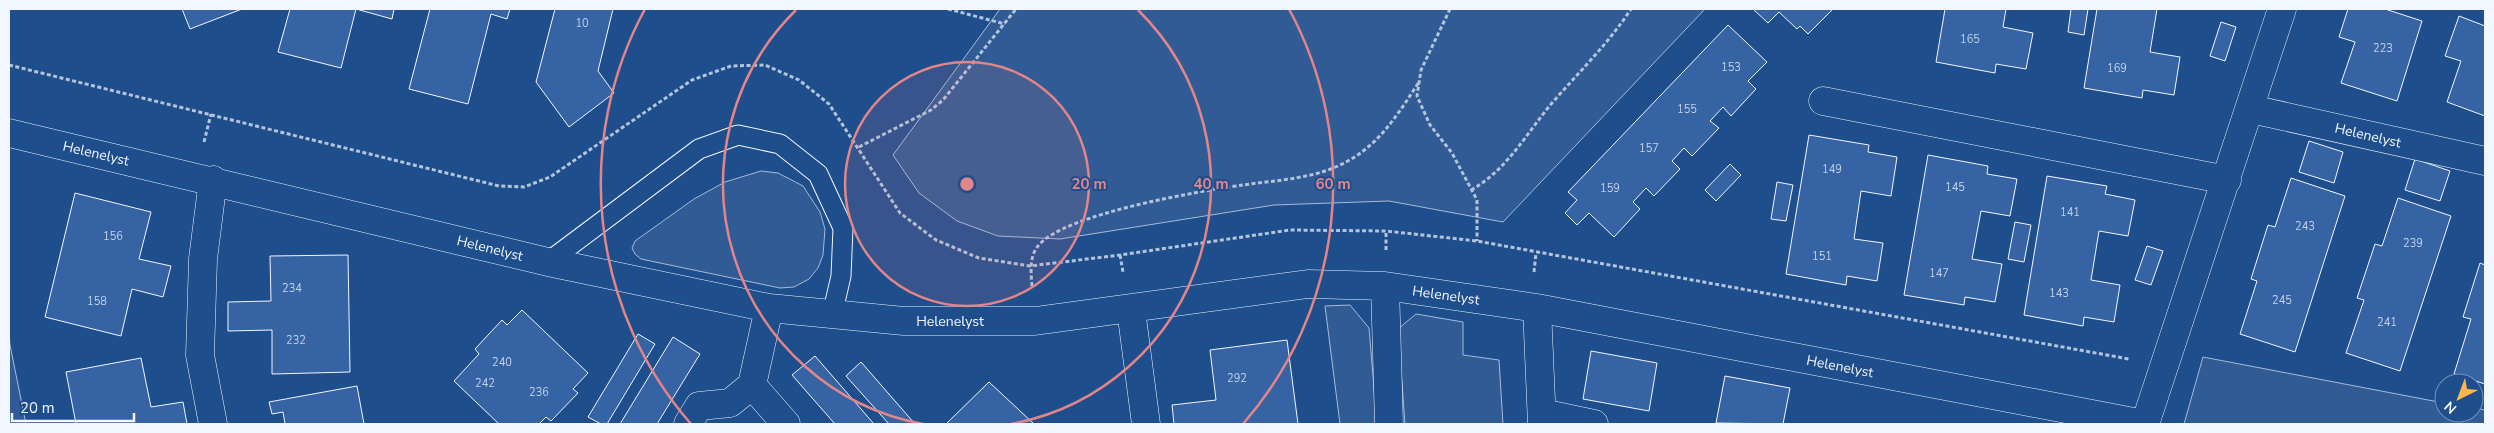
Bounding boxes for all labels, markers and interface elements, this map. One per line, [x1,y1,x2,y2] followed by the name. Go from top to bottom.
[575,16,589,31] house number: 10
[1960,32,1980,47] house number: 165
[2373,41,2393,56] house number: 223
[1721,60,1741,75] house number: 153
[2107,61,2127,76] house number: 169
[1677,102,1697,117] house number: 155
[2333,119,2403,152] street label: Helenelyst
[61,137,131,170] street label: Helenelyst
[1639,141,1659,156] house number: 157
[1822,162,1842,177] house number: 149
[1071,174,1107,194] text: 20 m
[1193,174,1229,194] text: 40 m
[1315,174,1351,194] text: 60 m
[958,175,976,193] centre of rings
[1945,180,1965,195] house number: 145
[1600,181,1620,196] house number: 159
[2060,205,2080,220] house number: 141
[2295,219,2315,234] house number: 243
[103,229,123,244] house number: 156
[455,231,525,266] street label: Helenelyst
[2403,236,2423,251] house number: 239
[1812,249,1832,264] house number: 151
[1929,266,1949,281] house number: 147
[282,281,302,296] house number: 234
[1411,281,1481,310] street label: Helenelyst
[2049,286,2069,301] house number: 143
[2272,293,2292,308] house number: 245
[87,294,107,309] house number: 158
[916,312,984,331] street label: Helenelyst
[2377,315,2397,330] house number: 241
[286,333,306,348] house number: 232
[1805,351,1875,382] street label: Helenelyst
[492,355,512,370] house number: 240
[1227,371,1247,386] house number: 292
[2434,373,2484,423] north arrow
[475,376,495,391] house number: 242
[529,385,549,400] house number: 236
[12,390,135,422] scale bar
[2440,397,2461,418] text: N
[20,398,55,418] text: 20 m

